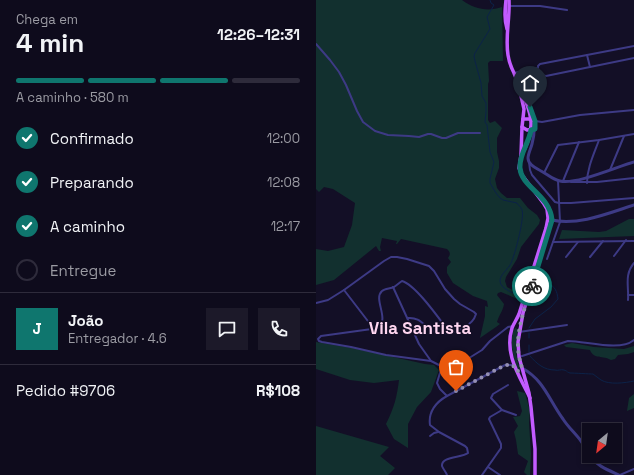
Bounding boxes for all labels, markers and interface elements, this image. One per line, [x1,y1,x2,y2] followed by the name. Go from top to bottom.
[16,11,78,28] text: Chega em
[217,25,300,44] text: 12:26–12:31
[16,26,84,60] text: 4 min
[513,66,547,107] pin
[519,72,541,94] icon: home
[16,89,129,106] text: A caminho · 580 m
[16,127,38,149] icon: check
[50,129,134,148] text: Confirmado
[267,130,300,147] text: 12:00
[16,171,38,193] icon: check
[50,173,134,192] text: Preparando
[267,174,300,191] text: 12:08
[16,215,38,237] icon: check
[50,217,125,236] text: A caminho
[271,218,300,235] text: 12:17
[50,261,116,280] text: Entregue
[512,266,552,306] courier
[521,275,543,297] icon: bike
[206,308,248,350] button: chat
[258,308,300,350] button: phone
[68,311,103,330] text: João
[369,317,471,339] district label: Vila Santista
[32,319,42,338] text: J
[68,330,167,347] text: Entregador · 4.6
[439,350,473,391] pin
[445,356,467,378] icon: bag
[16,381,115,400] text: Pedido #9706
[256,381,300,400] text: R$108
[582,423,622,463] north arrow
[582,423,622,463] map controls

